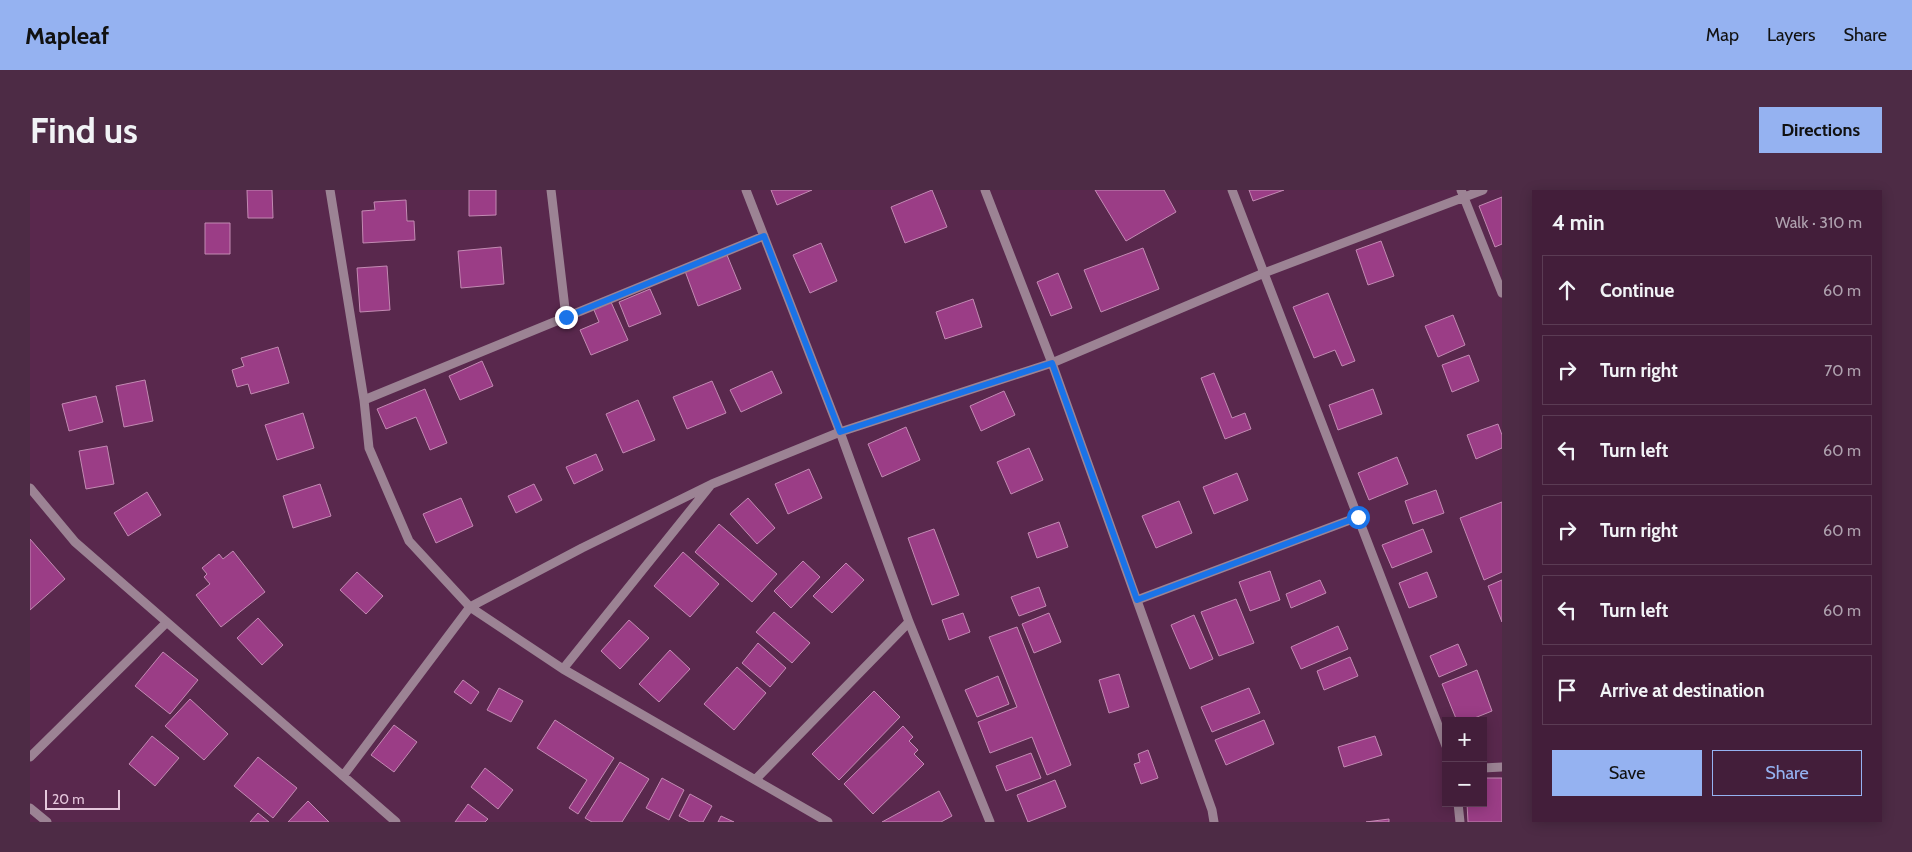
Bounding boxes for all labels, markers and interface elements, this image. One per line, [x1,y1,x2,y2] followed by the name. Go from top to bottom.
[25,21,109,50] text: Mapleaf
[1706,24,1739,46] text: Map
[1767,24,1816,46] text: Layers
[1844,24,1887,46] text: Share
[1759,107,1882,153] button: Directions
[30,109,138,152] text: Find us
[1552,210,1605,235] text: 4 min
[1775,213,1862,232] text: Walk · 310 m
[1553,276,1581,304] icon: ahead
[1600,279,1674,302] text: Continue
[1823,281,1861,300] text: 60 m
[555,306,578,329] route end
[1553,356,1581,384] icon: right
[1600,359,1678,382] text: Turn right
[1824,361,1861,380] text: 70 m
[1553,436,1581,464] icon: left
[1600,439,1668,462] text: Turn left
[1823,441,1861,460] text: 60 m
[1347,506,1370,529] route start
[1553,516,1581,544] icon: right
[1600,519,1678,542] text: Turn right
[1823,521,1861,540] text: 60 m
[1553,596,1581,624] icon: left
[1600,599,1668,622] text: Turn left
[1823,601,1861,620] text: 60 m
[1553,676,1581,704] icon: arrive
[1600,679,1764,702] text: Arrive at destination
[1442,717,1487,807] map controls
[1442,717,1487,762] button: +
[1552,750,1702,796] button: Save
[1712,750,1862,796] button: Share
[1442,762,1487,807] button: −
[45,787,120,810] scale bar
[52,790,85,808] text: 20 m

